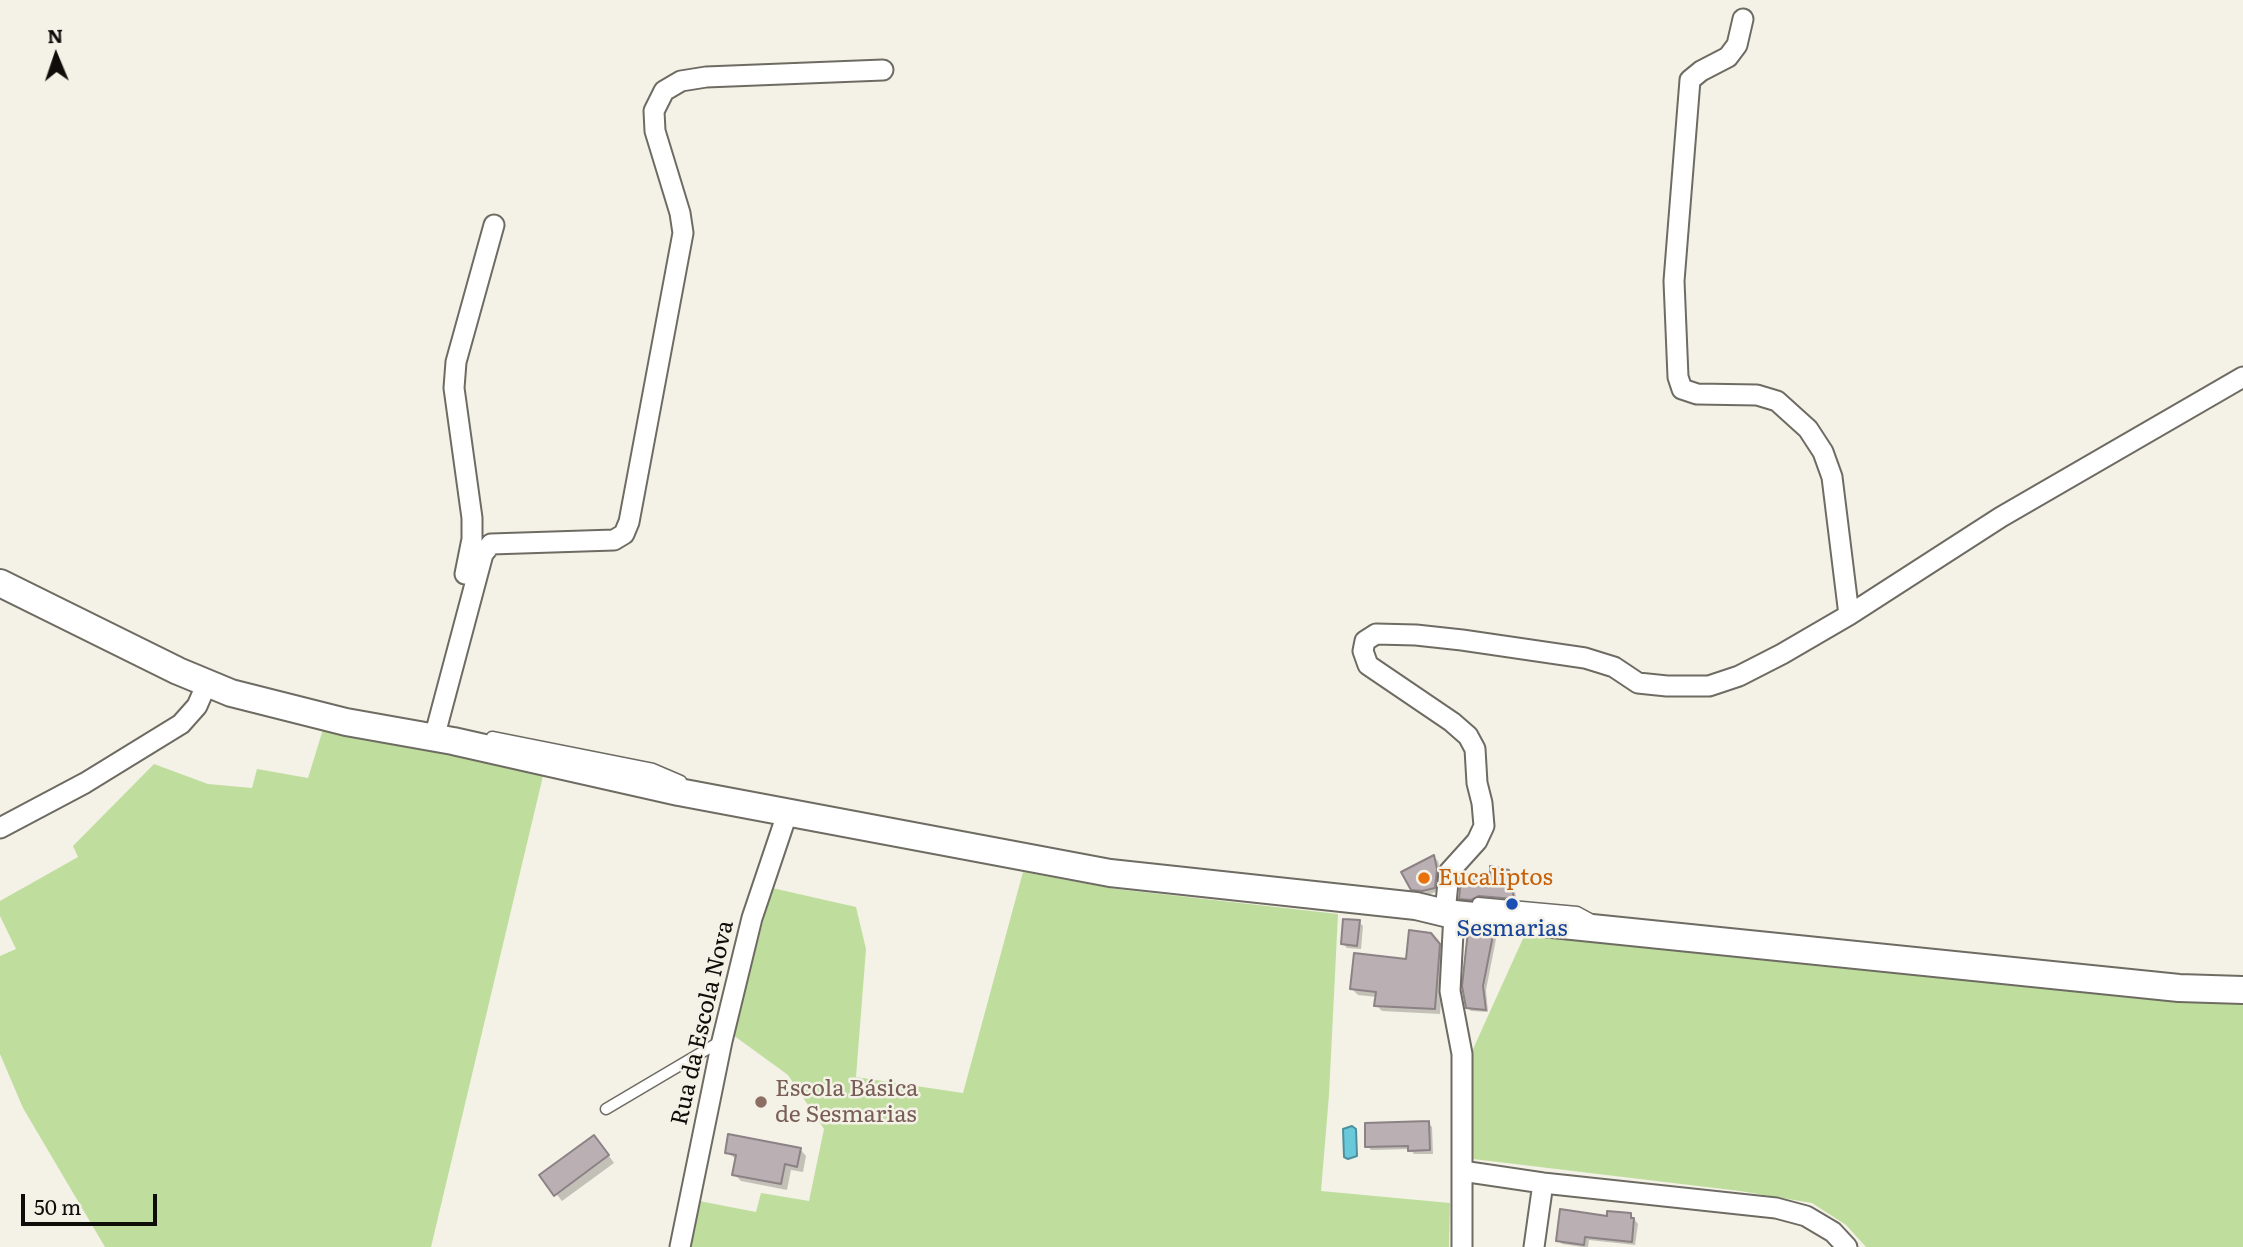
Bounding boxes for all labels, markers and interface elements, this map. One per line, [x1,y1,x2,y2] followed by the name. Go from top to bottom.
[21,21,91,91] north arrow
[47,21,64,49] text: N
[1438,864,1553,892] place label: Eucaliptos
[1416,870,1432,886] marker: Eucaliptos
[1504,896,1520,912] marker: Sesmarias
[1456,915,1568,943] place label: Sesmarias
[666,918,740,1128] street label: Rua da Escola Nova
[775,1075,919,1129] place label: Escola Básica de Sesmarias
[753,1094,769,1110] marker: Escola Básica de Sesmarias
[24,1180,161,1224] scale bar
[34,1190,81,1221] text: 50 m

